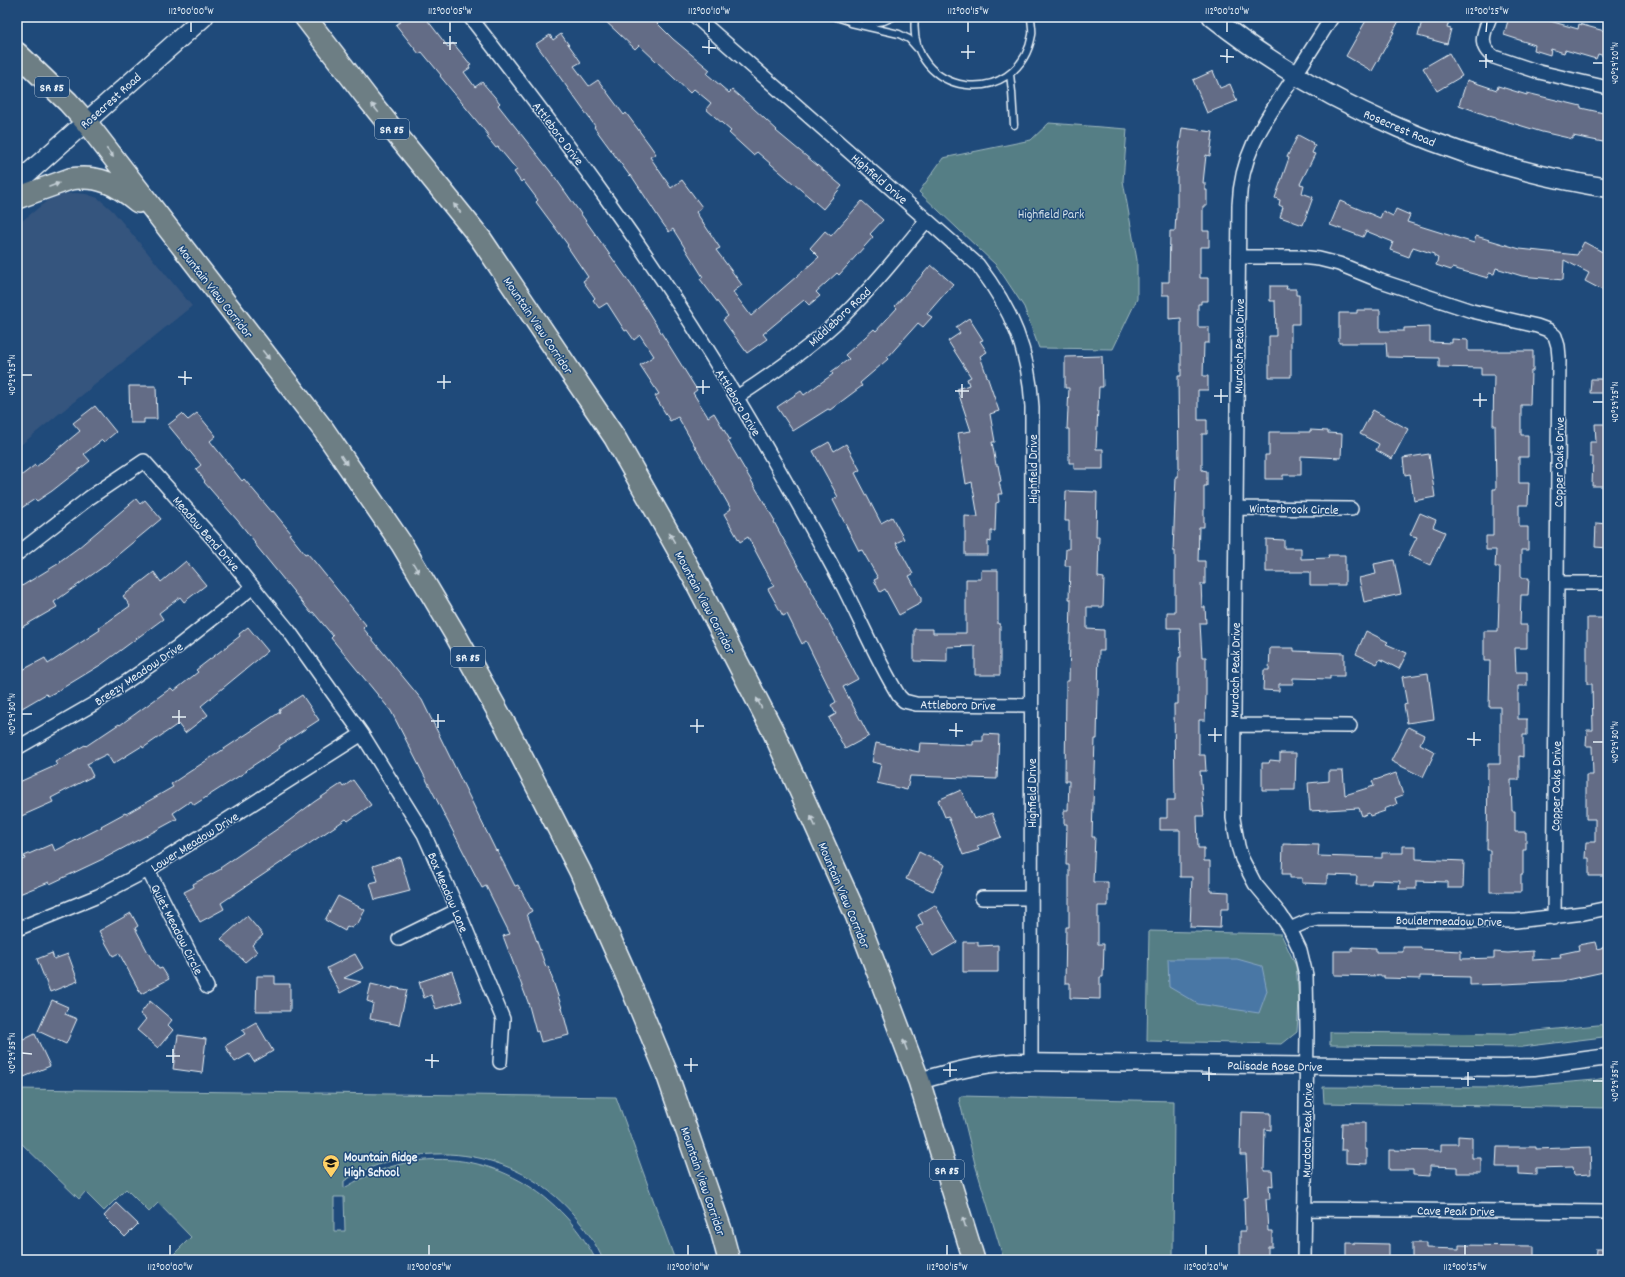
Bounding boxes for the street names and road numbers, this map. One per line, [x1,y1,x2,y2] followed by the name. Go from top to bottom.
[77,69,147,135] street label: Rosecrest Road
[35,77,69,97] road number: SR 85
[527,99,587,171] street label: Attleboro Drive
[1360,106,1438,153] street label: Rosecrest Road
[375,119,409,139] road number: SR 85
[846,150,911,210] street label: Highfield Drive
[171,242,257,343] street label: Mountain View Corridor
[497,274,577,379] street label: Mountain View Corridor
[805,283,877,352] street label: Middleboro Road
[1230,298,1251,394] street label: Murdoch Peak Drive
[709,366,765,441] street label: Attleboro Drive
[1550,417,1571,507] street label: Copper Oaks Drive
[1025,434,1044,504] street label: Highfield Drive
[167,493,244,577] street label: Meadow Bend Drive
[1249,500,1339,521] street label: Winterbrook Circle
[669,548,739,658] street label: Mountain View Corridor
[1226,622,1247,718] street label: Murdoch Peak Drive
[91,638,188,712] street label: Breezy Meadow Drive
[451,647,485,667] road number: SR 85
[920,696,996,717] street label: Attleboro Drive
[1547,741,1568,831] street label: Copper Oaks Drive
[1024,758,1043,828] street label: Highfield Drive
[148,808,243,878] street label: Lower Meadow Drive
[812,840,874,952] street label: Mountain View Corridor
[421,850,472,936] street label: Box Meadow Lane
[145,882,207,979] street label: Quiet Meadow Circle
[1396,912,1503,933] street label: Bouldermeadow Drive
[1227,1057,1323,1078] street label: Palisade Rose Drive
[1298,1082,1319,1178] street label: Murdoch Peak Drive
[674,1125,729,1239] street label: Mountain View Corridor
[930,1160,964,1180] road number: SR 85
[1417,1202,1495,1223] street label: Cave Peak Drive

